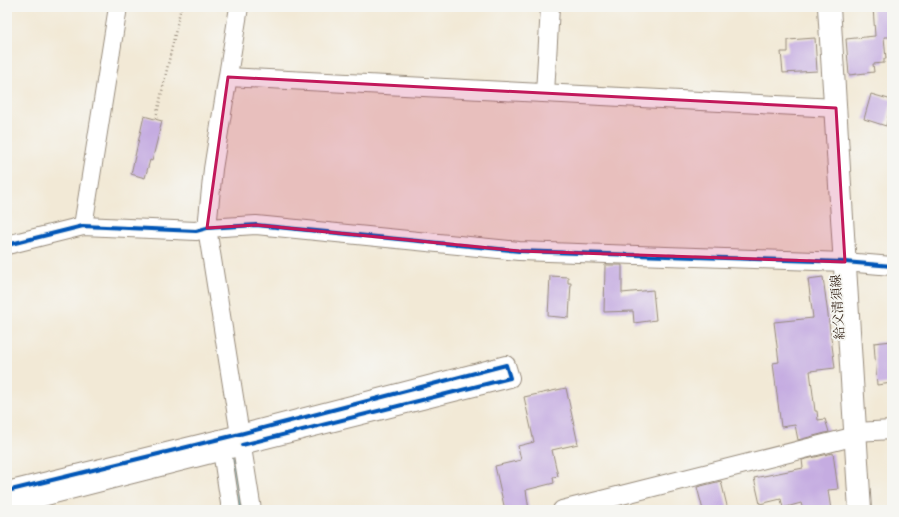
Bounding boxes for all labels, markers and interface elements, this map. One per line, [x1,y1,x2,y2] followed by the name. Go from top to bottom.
[827,274,849,340] street label: 給父清須線

